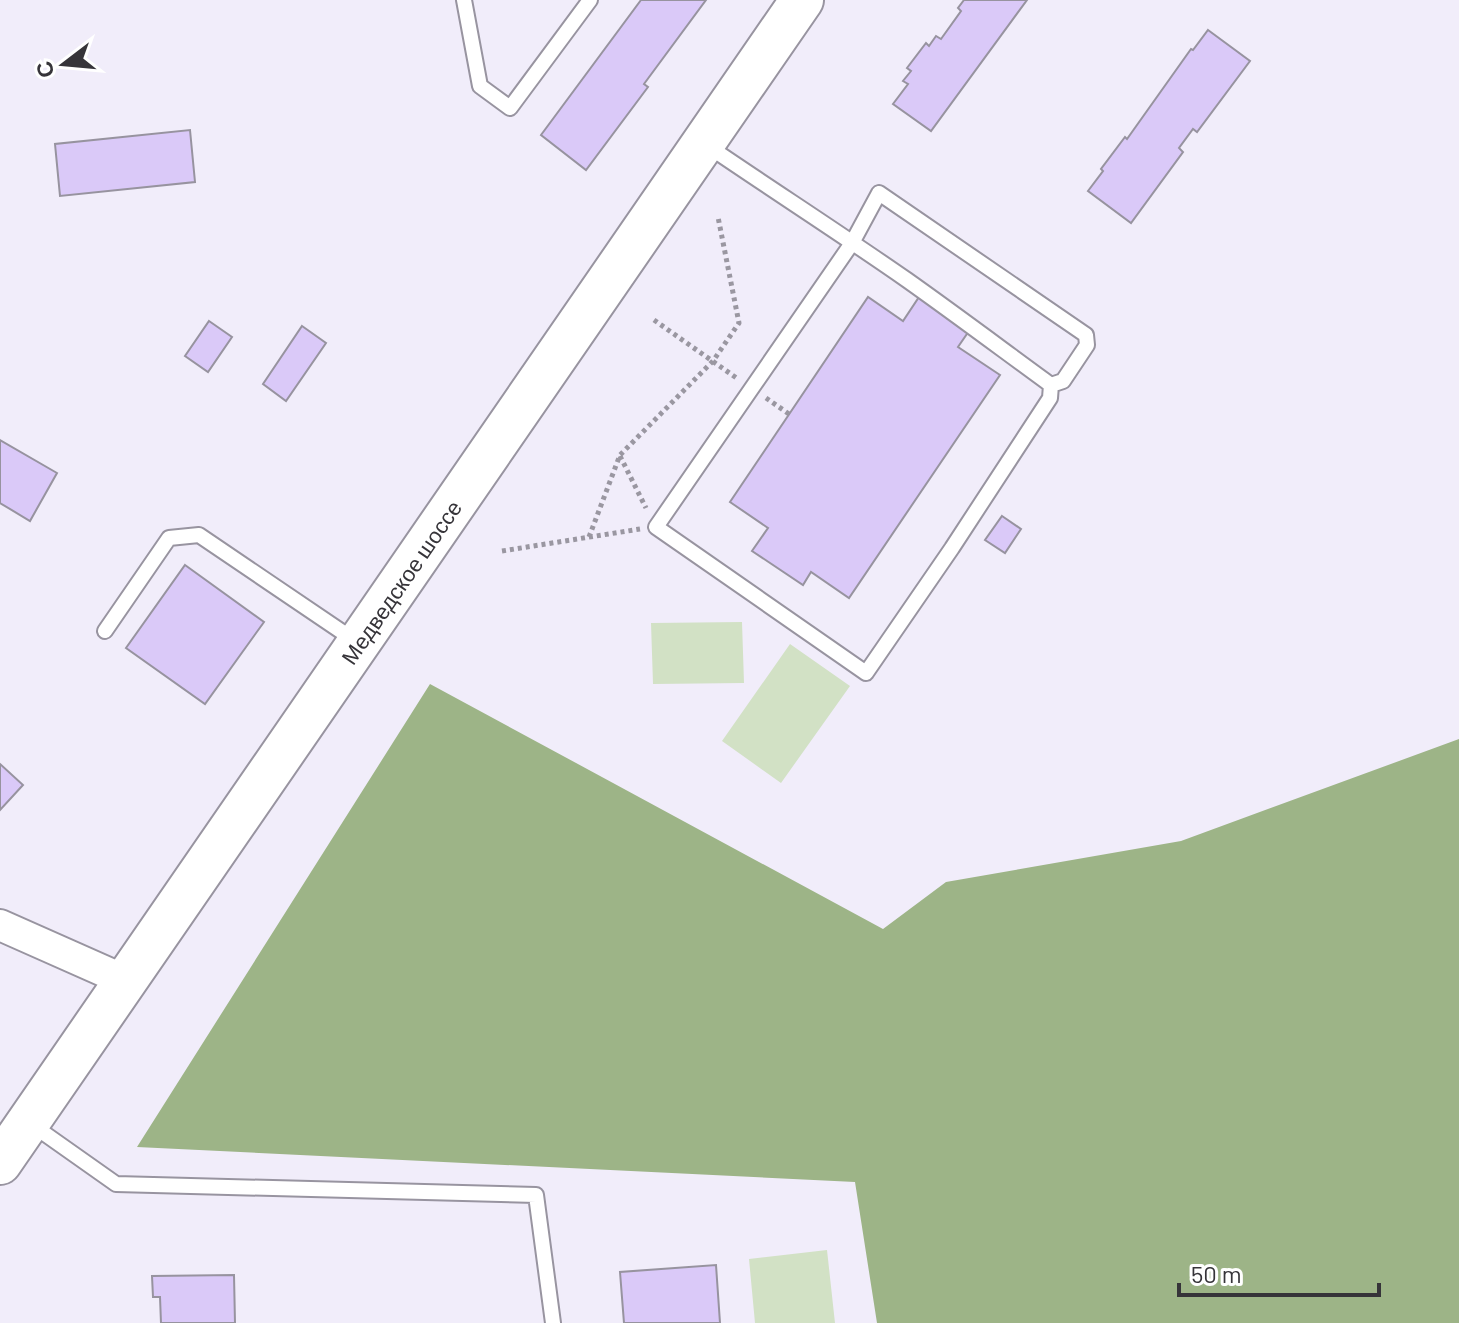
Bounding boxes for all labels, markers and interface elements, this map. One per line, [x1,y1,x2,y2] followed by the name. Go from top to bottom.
[24,24,104,104] north arrow
[29,58,58,81] text: С
[335,495,466,669] street label: Медведское шоссе
[1179,1247,1379,1297] scale bar
[1191,1259,1242,1288] text: 50 m

